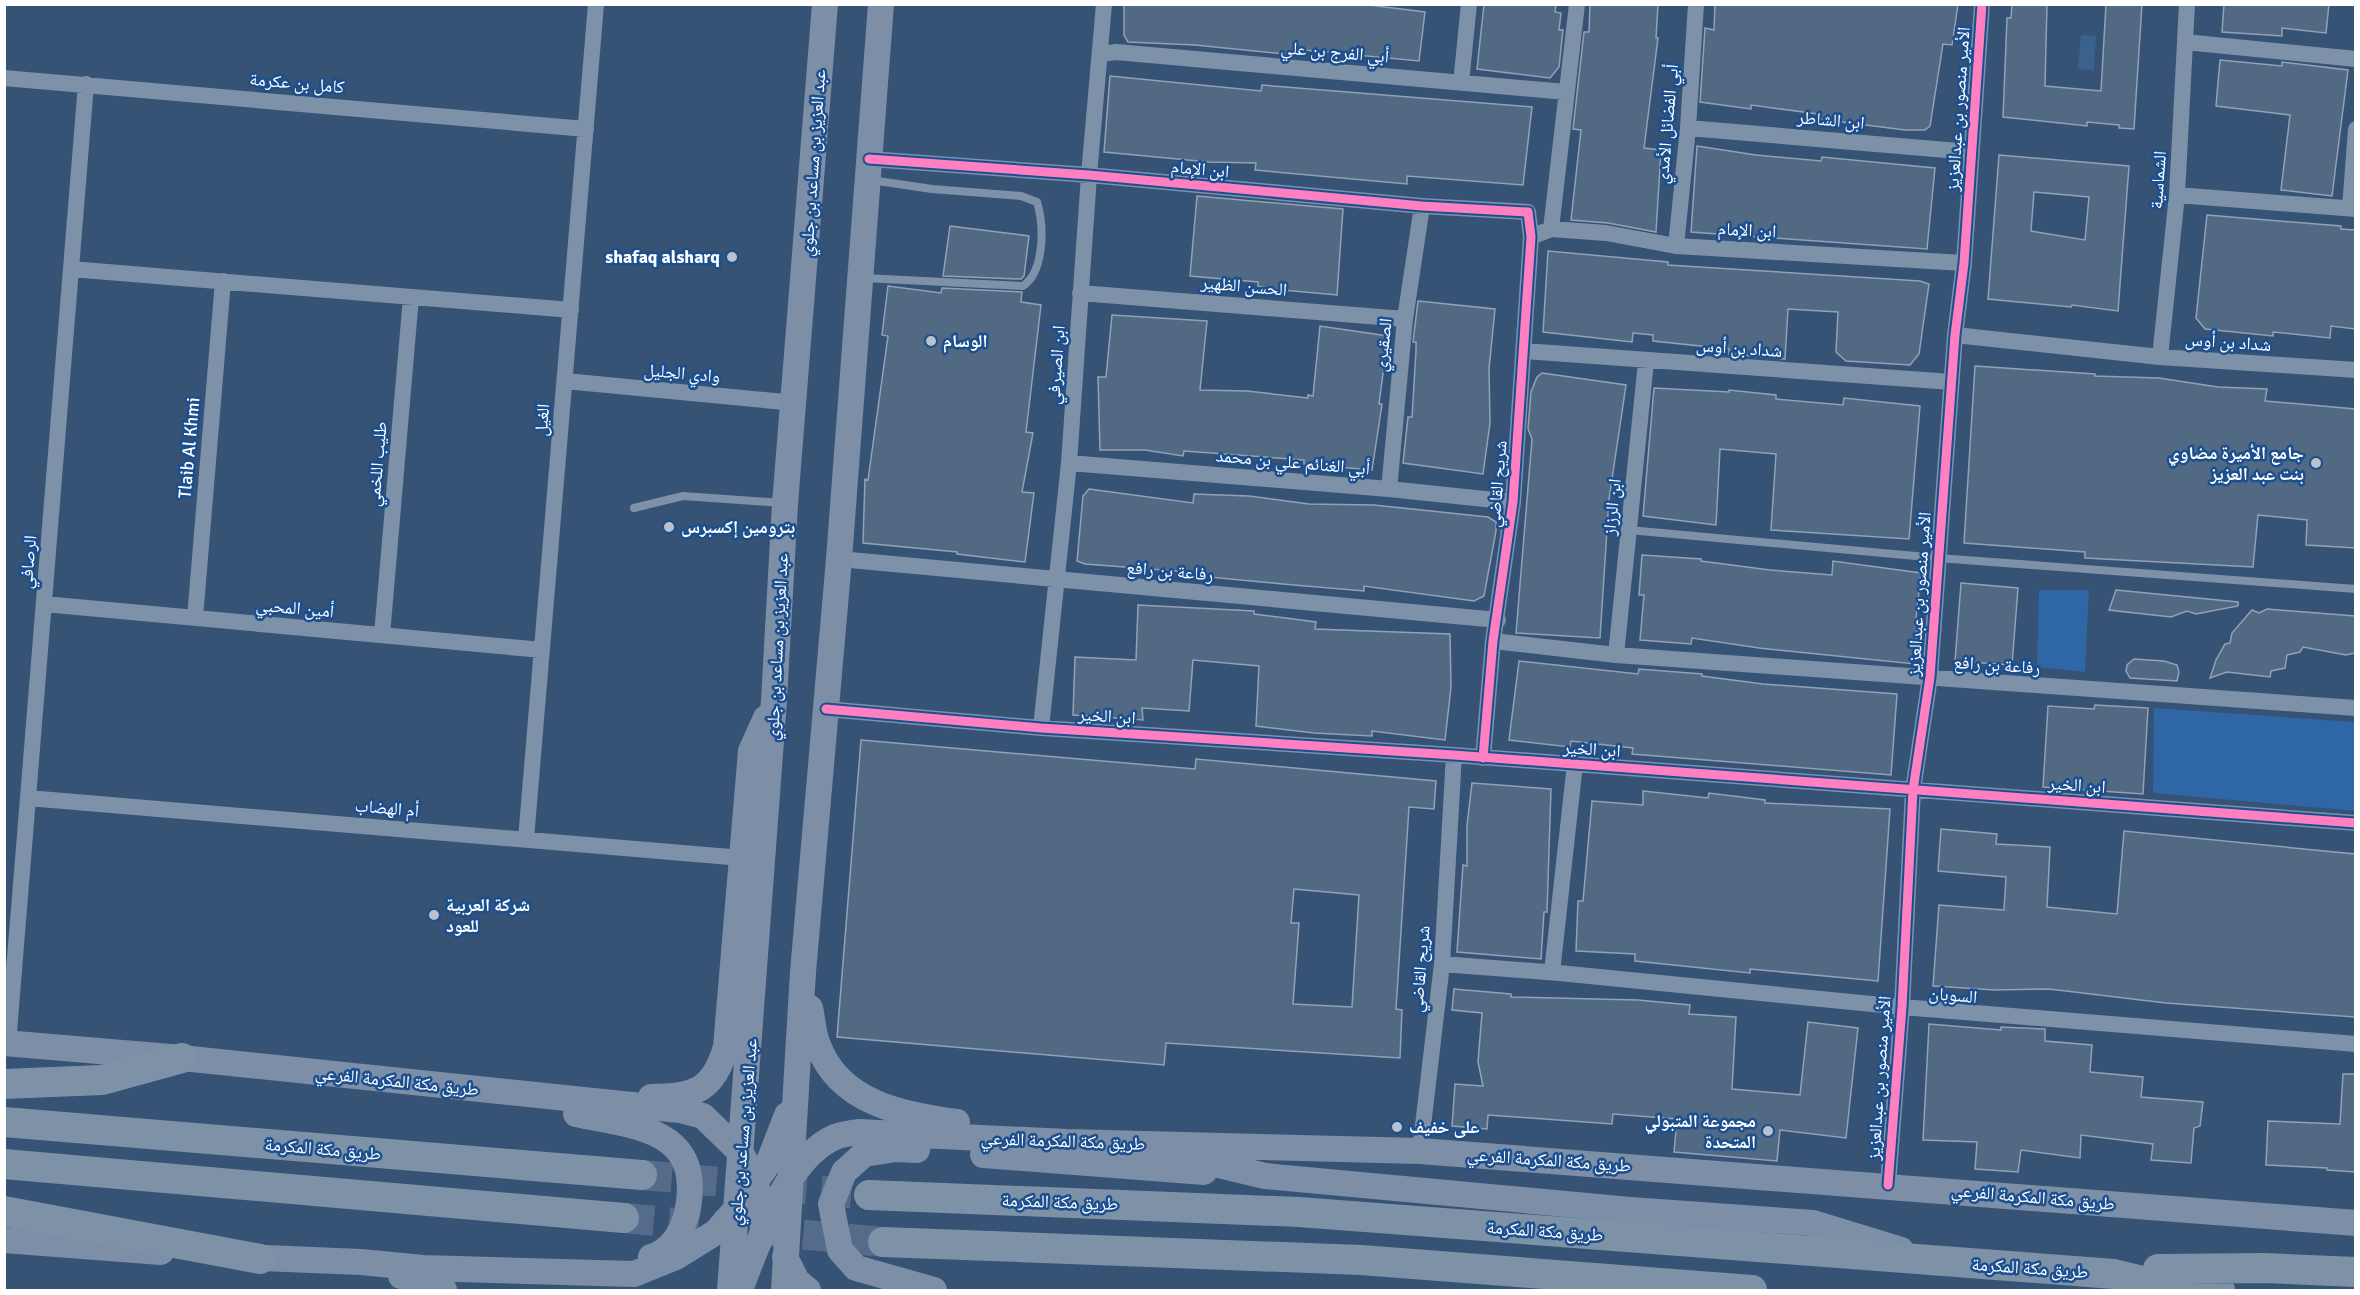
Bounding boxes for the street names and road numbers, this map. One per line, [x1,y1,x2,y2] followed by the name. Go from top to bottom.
[1941,26,1975,193] street label: الأمير منصور بن عبدالعزيز
[1280,36,1390,71] street label: أبي الفرج بن علي
[1651,63,1687,185] street label: أبي الفضائل الأمدي
[249,68,346,98] street label: كامل بن عكرمة
[795,69,834,258] street label: عبد العزيز بن مساعد بن جلوي
[1795,106,1866,134] street label: ابن الشاطر
[2145,150,2171,210] street label: الشماسية
[1170,155,1230,184] street label: ابن الإمام
[1717,217,1777,244] street label: ابن الإمام
[1199,271,1288,301] street label: الحسن الظهير
[1369,317,1400,373] street label: الصقيري
[1042,325,1073,406] street label: ابن الصيرفي
[2184,328,2272,356] street label: شداد بن أوس
[1695,334,1783,362] street label: شداد بن أوس
[642,359,721,391] street label: وادي الجليل
[174,396,204,500] street label: Tlaib Al Khmi
[530,403,554,437] street label: الغيل
[362,420,395,508] street label: طليب اللخمي
[1482,440,1515,529] street label: شريح القاضي
[1215,444,1371,483] street label: أبي الغنائم علي بن محمد
[1598,477,1626,538] street label: ابن الرزاز
[1902,511,1936,678] street label: الأمير منصور بن عبدالعزيز
[15,534,45,590] street label: الرصافي
[761,553,796,741] street label: عبد العزيز بن مساعد بن جلوي
[1126,556,1214,587] street label: رفاعة بن رافع
[255,594,335,626] street label: أمين المحبي
[1953,651,2041,680] street label: رفاعة بن رافع
[1077,703,1136,729] street label: ابن الخير
[1562,736,1621,762] street label: ابن الخير
[2047,772,2106,798] street label: ابن الخير
[354,794,420,823] street label: أم الهضاب
[1405,925,1438,1014] street label: شريح القاضي
[1928,982,1978,1008] street label: السوبان
[1862,995,1896,1162] street label: الأمير منصور بن عبدالعزيز
[724,1038,766,1227] street label: عبد العزيز بن مساعد بن جلوي
[314,1061,480,1104] street label: طريق مكة المكرمة الفرعي
[980,1127,1146,1158] street label: طريق مكة المكرمة الفرعي
[264,1133,382,1165] street label: طريق مكة المكرمة
[1466,1143,1632,1180] street label: طريق مكة المكرمة الفرعي
[1950,1179,2116,1219] street label: طريق مكة المكرمة الفرعي
[1001,1189,1119,1215] street label: طريق مكة المكرمة
[1486,1216,1604,1246] street label: طريق مكة المكرمة
[1971,1253,2089,1283] street label: طريق مكة المكرمة

